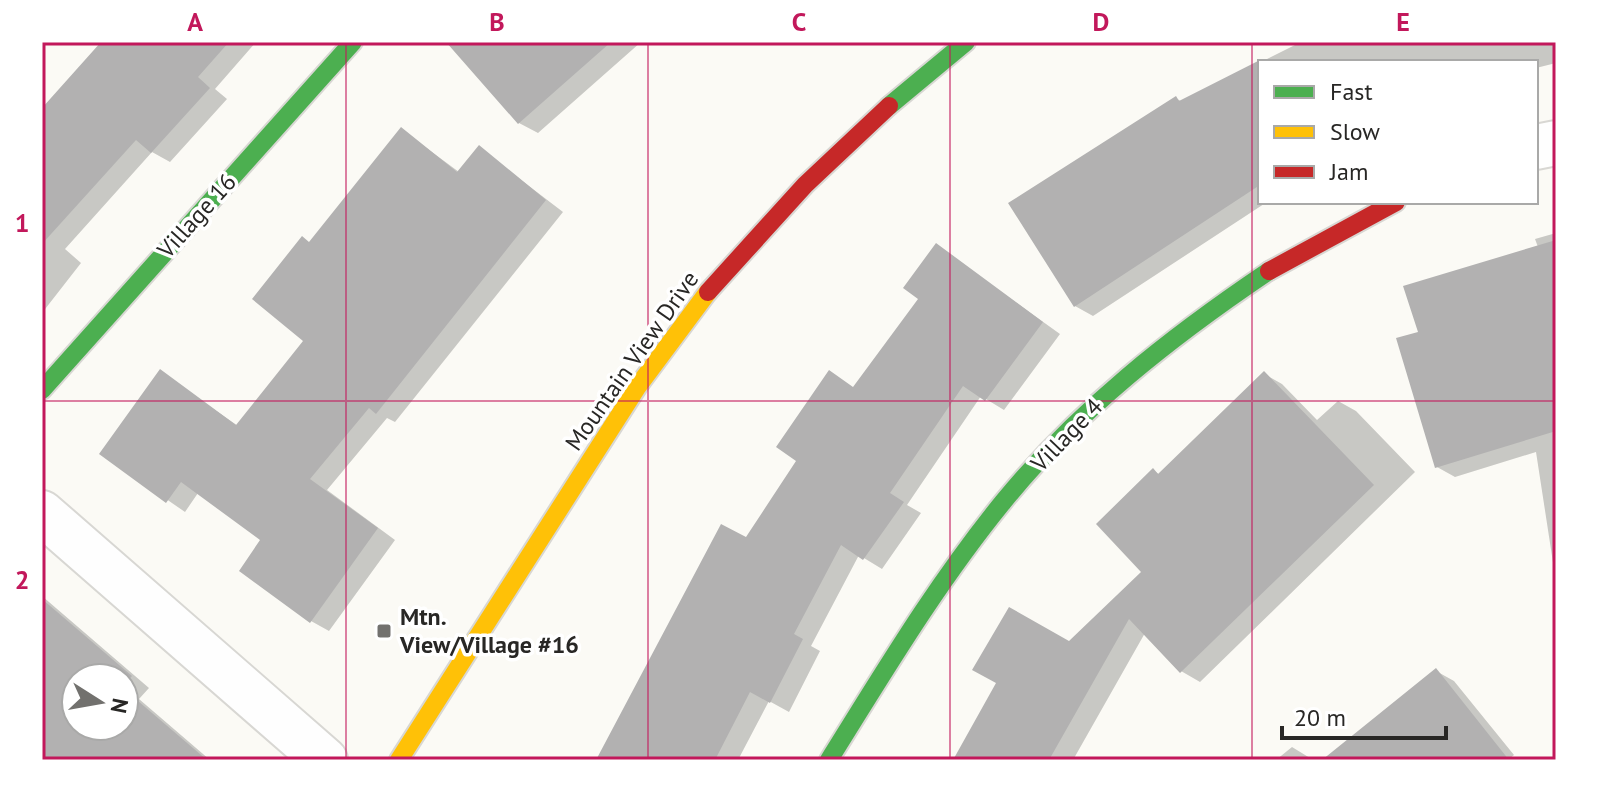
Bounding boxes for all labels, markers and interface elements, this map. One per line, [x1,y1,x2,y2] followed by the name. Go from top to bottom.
[187,5,203,38] text: A
[489,5,505,38] text: B
[792,5,806,38] text: C
[1093,5,1109,38] text: D
[1396,5,1410,38] text: E
[1258,60,1538,204] legend
[1330,76,1373,107] text: Fast
[1330,116,1380,147] text: Slow
[1329,156,1368,187] text: Jam
[150,167,243,265] street label: Village 16
[15,206,29,239] text: 1
[558,265,705,457] street label: Mountain View Drive
[1023,391,1109,479] street label: Village 4
[15,563,29,596] text: 2
[399,601,579,660] place label: Mtn. View/Village #16
[375,622,393,640] marker: Mtn. View/Village #16
[60,662,140,742] north arrow
[1282,690,1446,740] scale bar
[105,696,135,716] text: N
[1294,702,1346,733] text: 20 m

